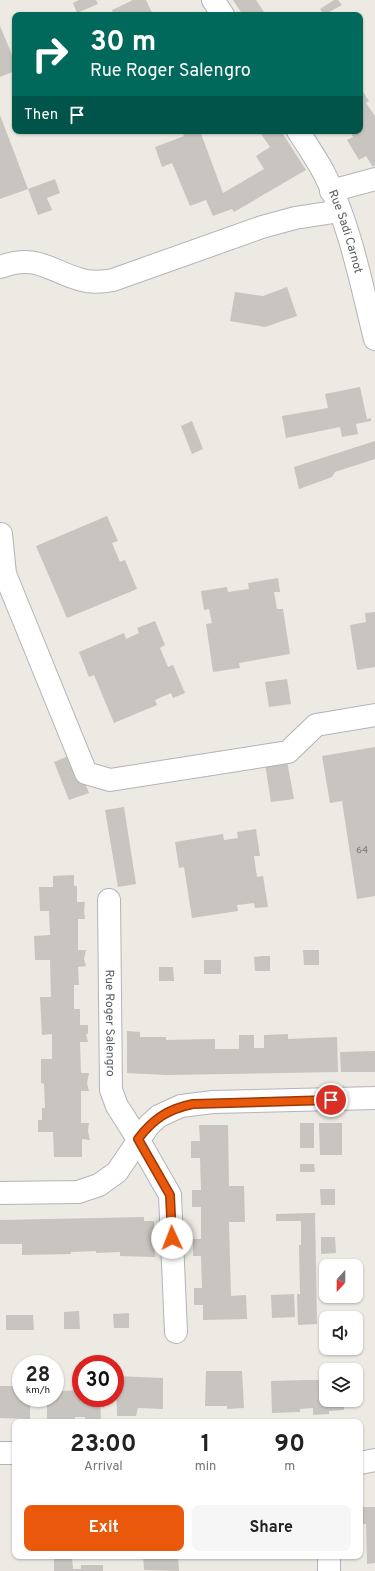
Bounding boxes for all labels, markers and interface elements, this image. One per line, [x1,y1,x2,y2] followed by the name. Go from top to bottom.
[90,25,156,61] text: 30 m
[24,28,76,80] icon: right
[90,60,251,83] text: Rue Roger Salengro
[66,104,88,126] icon: arrive
[24,106,58,125] text: Then
[324,188,366,275] street label: Rue Sadi Carnot
[356,844,368,857] house number: 64
[101,969,118,1077] street label: Rue Roger Salengro
[314,1083,348,1117] pin
[320,1089,342,1111] icon: arrive
[151,1217,193,1259] position arrow
[319,1259,363,1303] north arrow
[319,1259,363,1407] map controls
[319,1311,363,1355] button: sound
[72,1355,124,1407] speed limit sign: 30
[26,1363,50,1389] text: 28
[319,1363,363,1407] button: layers
[26,1384,50,1397] text: km/h
[70,1430,137,1460] text: 23:00
[201,1430,210,1460] text: 1
[274,1430,305,1460] text: 90
[84,1459,123,1475] text: Arrival
[195,1459,216,1475] text: min
[284,1459,295,1475] text: m
[24,1505,184,1551] button: Exit
[192,1505,351,1551] button: Share

